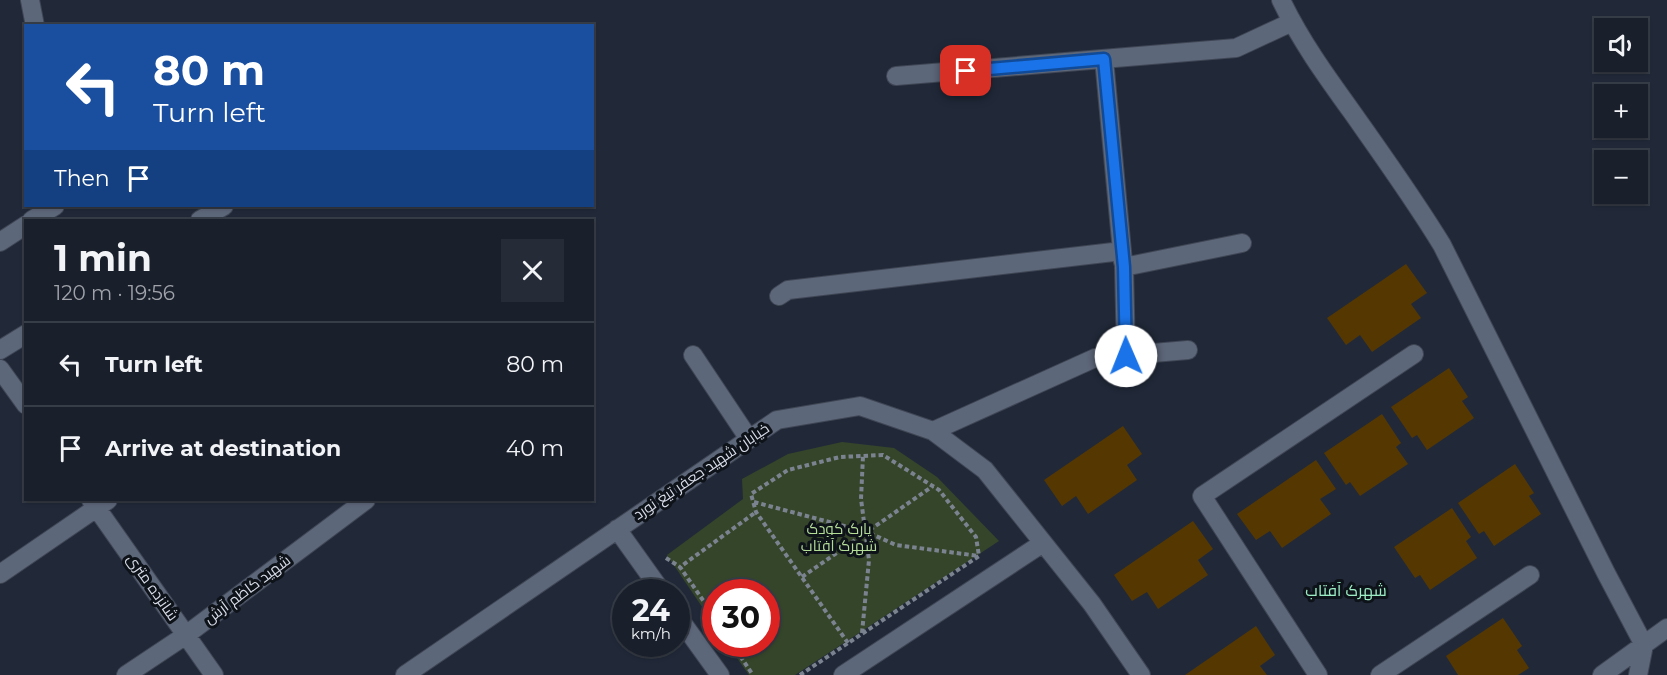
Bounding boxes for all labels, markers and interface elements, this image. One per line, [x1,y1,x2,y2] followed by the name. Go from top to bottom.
[1594,18,1648,204] map controls
[1594,18,1648,72] button: sound
[153,44,265,96] text: 80 m
[940,45,991,96] pin
[54,48,132,126] icon: left
[949,54,982,87] icon: arrive
[1594,84,1648,138] button: +
[153,96,266,129] text: Turn left
[1594,150,1648,204] button: −
[122,162,155,195] icon: arrive
[54,165,110,192] text: Then
[54,236,152,280] text: 1 min
[501,239,564,302] button: close
[54,281,175,305] text: 120 m · 19:56
[1094,324,1158,388] position arrow
[54,348,87,381] icon: left
[105,351,203,378] text: Turn left
[506,351,564,378] text: 80 m
[629,418,774,525] street label: خیابان شهید جعفر تیغ نورد
[54,432,87,465] icon: arrive
[105,435,341,462] text: Arrive at destination
[506,435,564,462] text: 40 m
[801,519,877,556] park label: پارک کودک شهرک آفتاب
[122,550,183,625] street label: شانزده متری
[200,550,295,629] street label: شهید کاظم آرش
[702,579,780,657] speed limit sign: 30
[1305,581,1387,601] district label: شهرک آفتاب
[632,592,670,629] text: 24
[631,624,671,643] text: km/h

